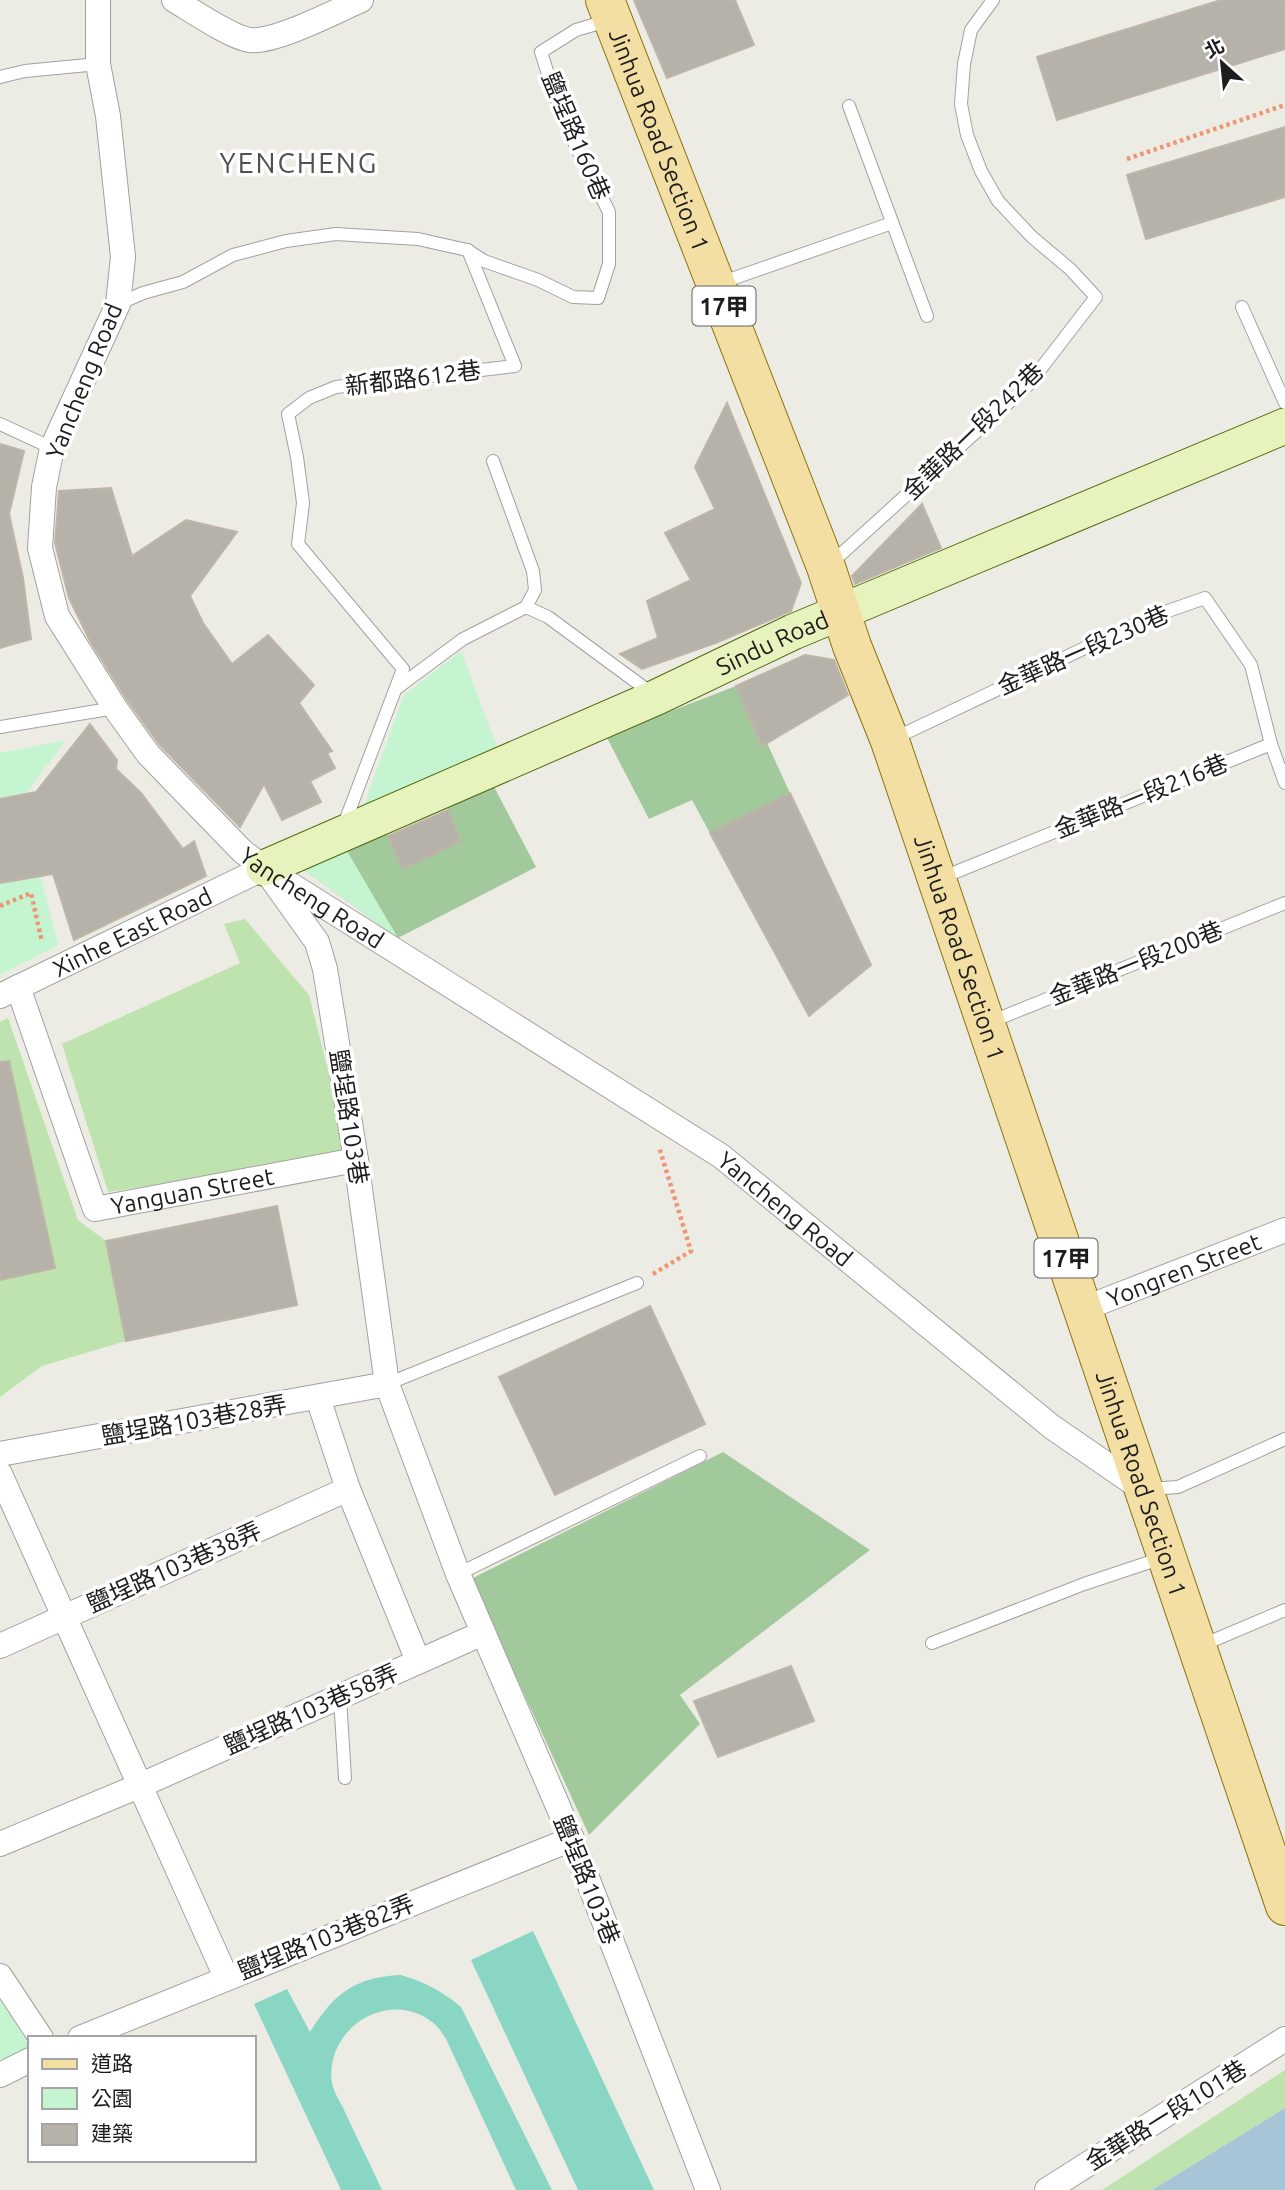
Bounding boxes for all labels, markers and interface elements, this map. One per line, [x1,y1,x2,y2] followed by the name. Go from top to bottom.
[604,25,715,255] street label: Jinhua Road Section 1
[1187,28,1257,98] north arrow
[1201,34,1228,62] text: 北
[537,68,615,204] street label: 鹽埕路160巷
[220,147,378,178] district label: YENCHENG
[692,286,756,326] road number: 17甲
[40,299,128,463] street label: Yancheng Road
[344,356,482,400] street label: 新都路612巷
[897,357,1049,505] street label: 金華路一段242巷
[993,600,1173,700] street label: 金華路一段230巷
[712,605,832,680] street label: Sindu Road
[1050,749,1232,843] street label: 金華路一段216巷
[909,831,1011,1064] street label: Jinhua Road Section 1
[235,841,389,954] street label: Yancheng Road
[48,882,216,982] street label: Xinhe East Road
[1045,916,1227,1010] street label: 金華路一段200巷
[325,1047,373,1187] street label: 鹽埕路103巷
[713,1146,858,1272] street label: Yancheng Road
[109,1162,277,1219] street label: Yanguan Street
[1103,1227,1265,1312] street label: Yongren Street
[1034,1238,1098,1278] road number: 17甲
[1091,1367,1193,1600] street label: Jinhua Road Section 1
[99,1390,289,1450] street label: 鹽埕路103巷28弄
[83,1516,265,1618] street label: 鹽埕路103巷38弄
[220,1658,402,1760] street label: 鹽埕路103巷58弄
[549,1812,625,1948] street label: 鹽埕路103巷
[234,1889,418,1985] street label: 鹽埕路103巷82弄
[28,2036,256,2162] legend
[91,2051,133,2075] text: 道路
[1081,2055,1251,2175] street label: 金華路一段101巷
[91,2086,133,2110] text: 公園
[91,2121,133,2145] text: 建築

